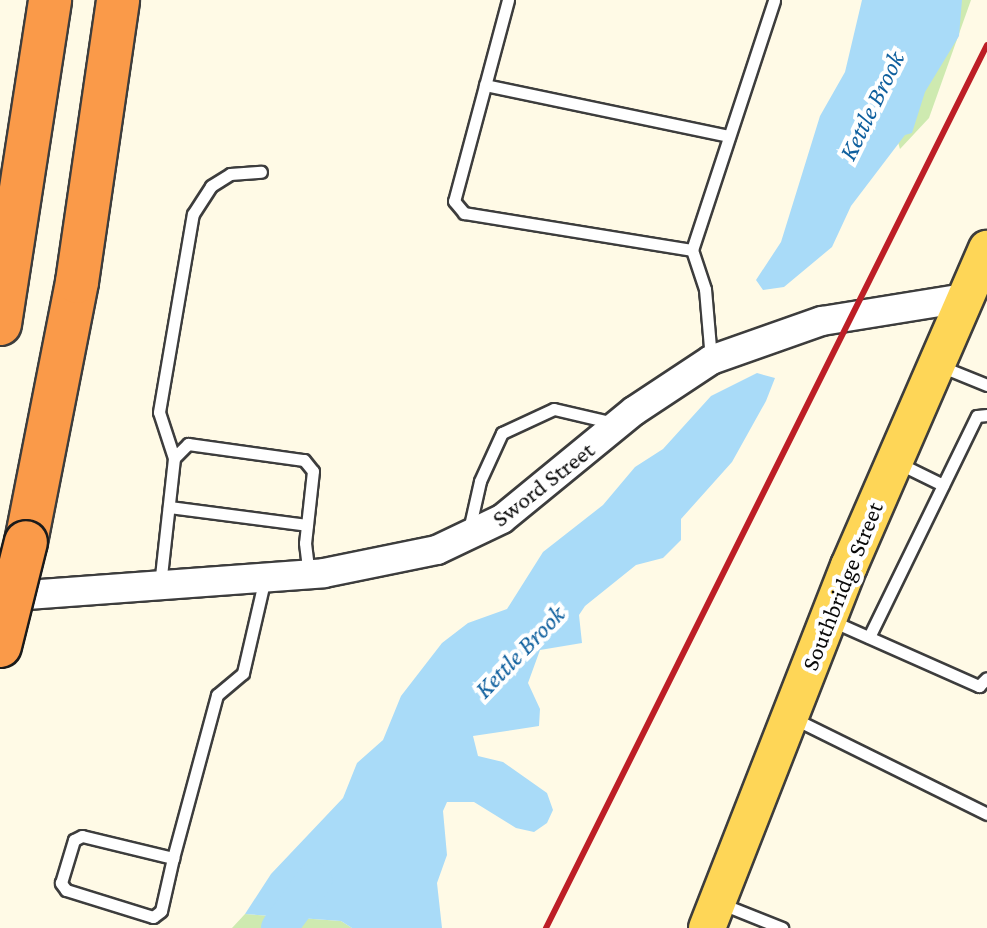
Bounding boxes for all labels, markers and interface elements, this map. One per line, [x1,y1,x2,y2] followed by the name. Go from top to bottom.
[832,47,912,165] water label: Kettle Brook
[486,435,600,533] street label: Sword Street
[795,498,889,674] street label: Southbridge Street
[468,599,572,705] water label: Kettle Brook

